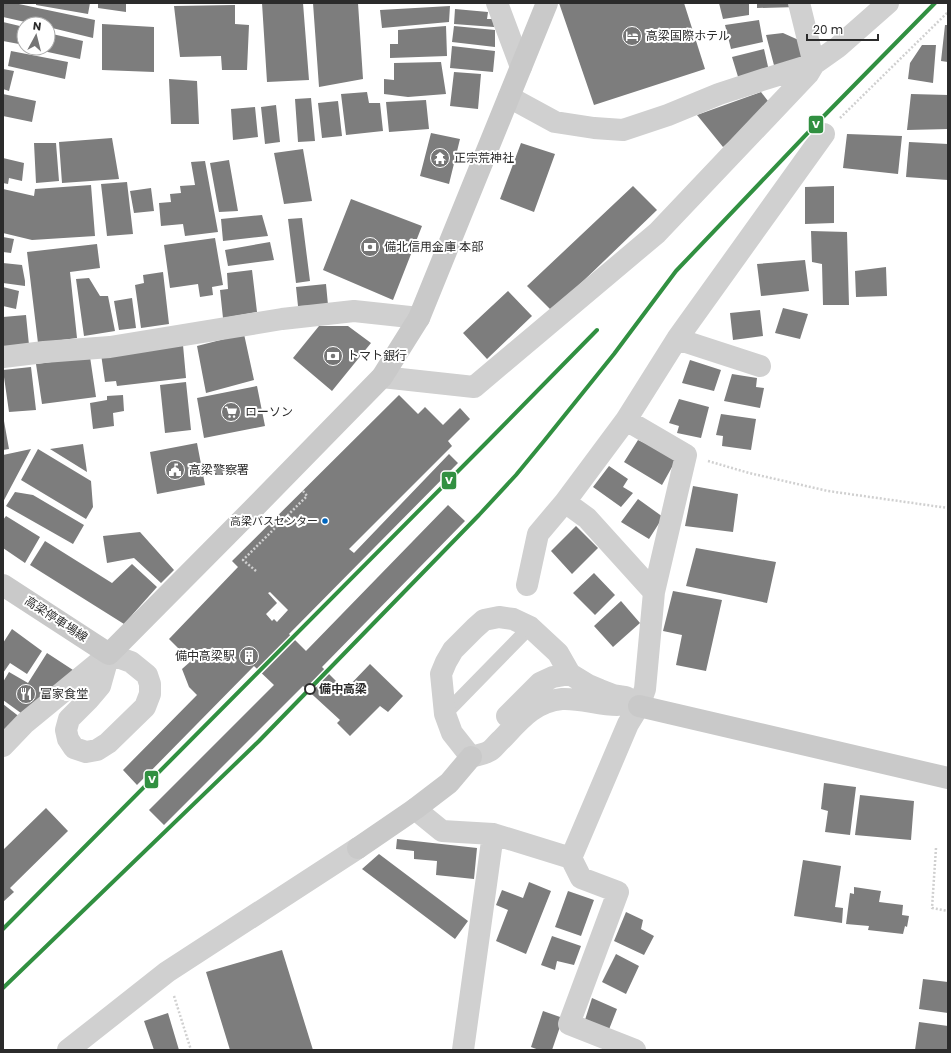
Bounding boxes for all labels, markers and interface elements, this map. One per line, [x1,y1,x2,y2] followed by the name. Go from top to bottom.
[16,16,56,56] north arrow
[807,16,878,42] scale bar
[32,18,42,35] text: N
[813,21,843,38] text: 20 m
[621,25,643,47] hotel icon: 高梁国際ホテル
[646,27,730,44] place label: 高梁国際ホテル
[808,115,824,134] line badge: V
[812,116,820,132] text: V
[429,147,451,169] temple icon: 正宗荒神社
[454,149,514,166] place label: 正宗荒神社
[359,236,381,258] bank icon: 備北信用金庫 本部
[384,238,483,255] place label: 備北信用金庫 本部
[322,345,344,367] bank icon: トマト銀行
[347,347,407,364] place label: トマト銀行
[220,401,242,423] supermarket icon: ローソン
[245,403,293,420] place label: ローソン
[164,459,186,481] public building icon: 高梁警察署
[189,461,249,478] place label: 高梁警察署
[441,471,457,490] line badge: V
[445,472,453,488] text: V
[230,513,318,529] place label: 高梁バスセンター
[320,516,330,526] marker: 高梁バスセンター
[21,592,91,645] street label: 高梁停車場線
[238,645,260,667] building icon: 備中高梁駅
[175,647,235,664] place label: 備中高梁駅
[319,680,367,697] place label: 備中高梁
[15,683,37,705] restaurant icon: 富家食堂
[304,683,316,695] marker: 備中高梁
[40,685,88,702] place label: 富家食堂
[144,770,159,789] line badge: V
[148,771,156,787] text: V

